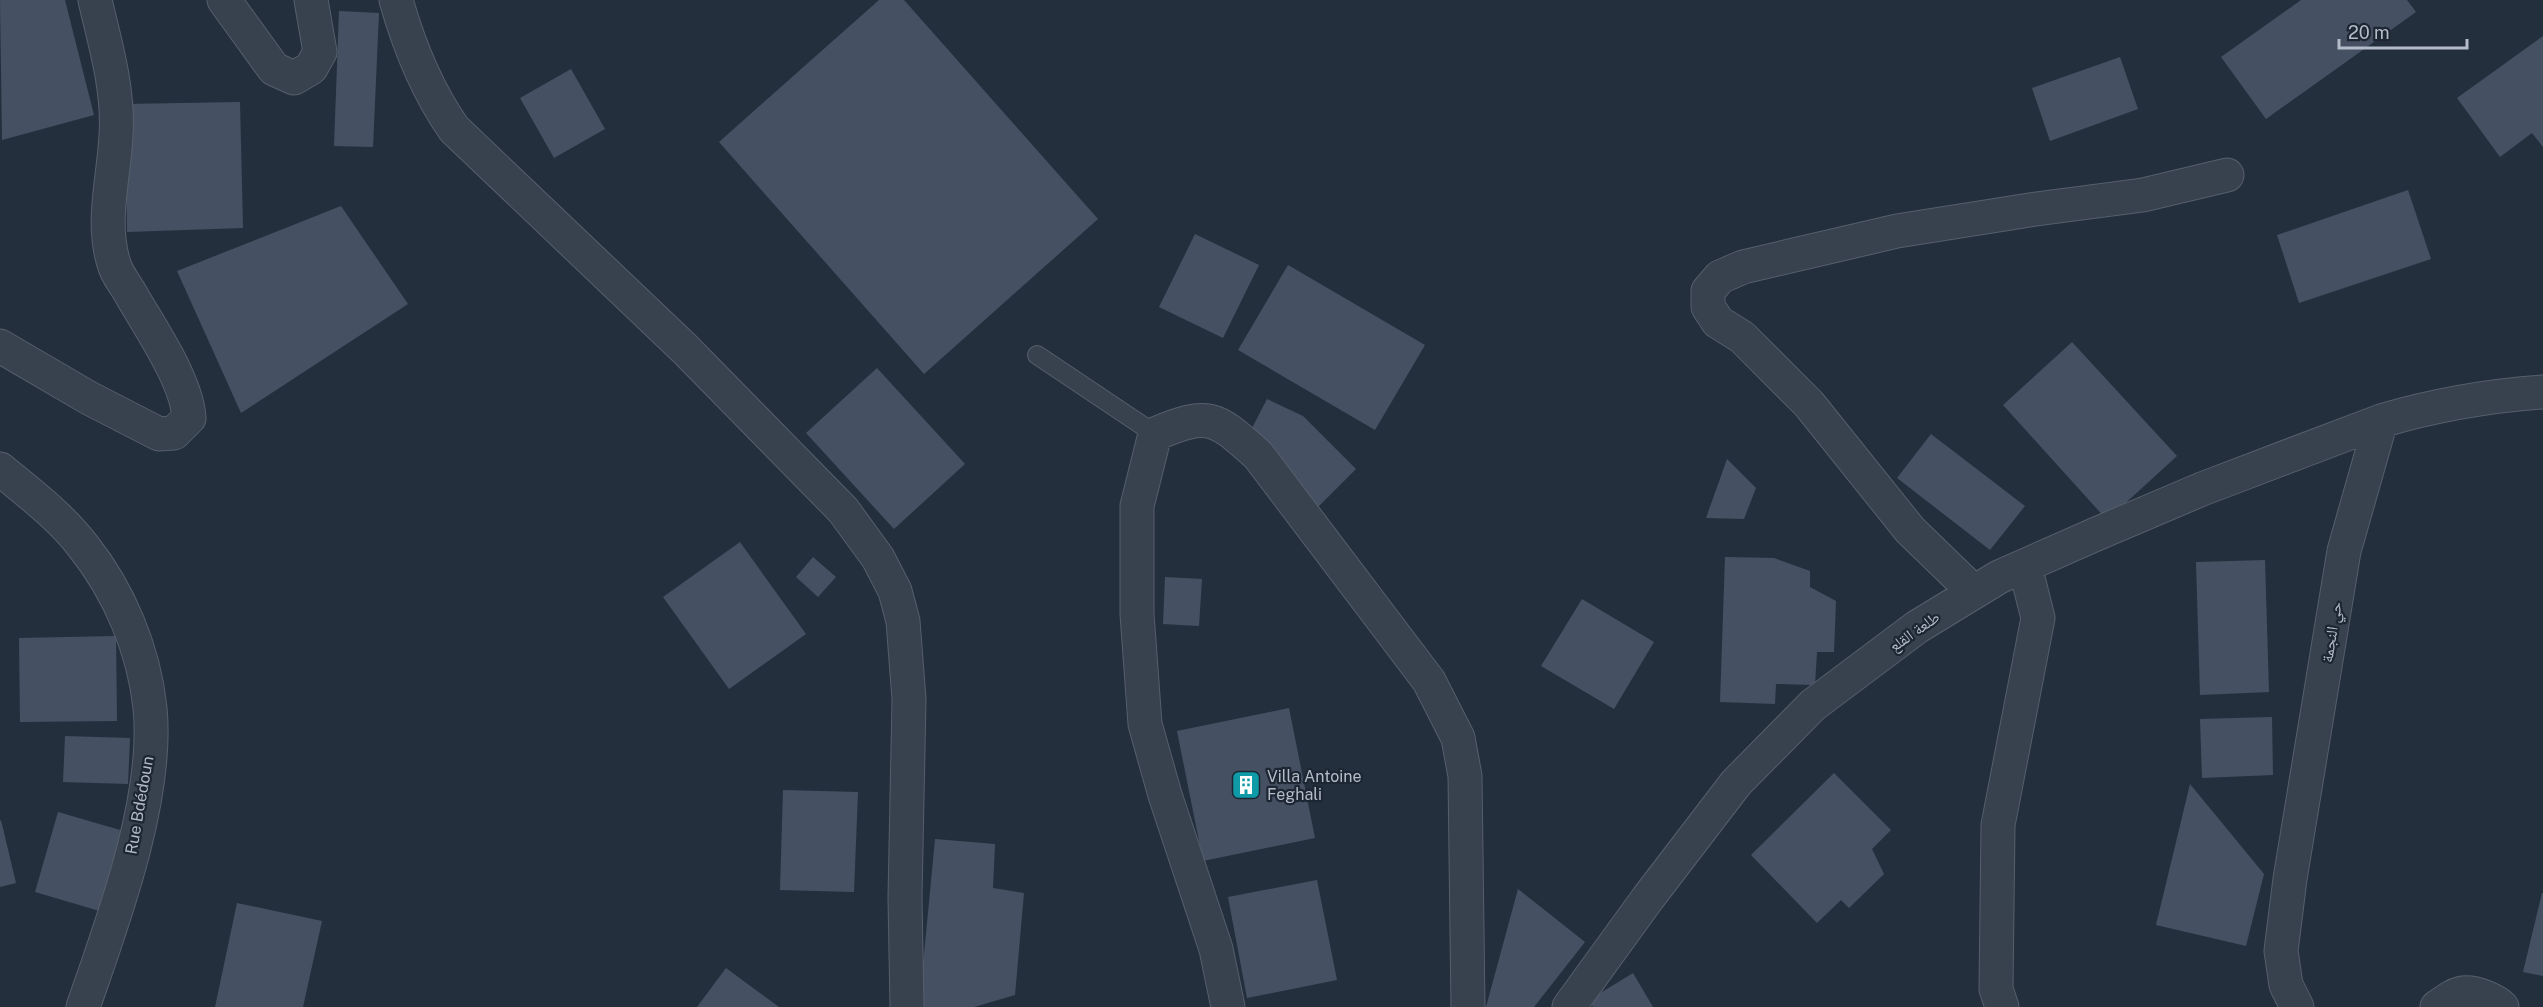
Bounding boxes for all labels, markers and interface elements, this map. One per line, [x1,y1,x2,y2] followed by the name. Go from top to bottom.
[2339,12,2466,50] scale bar
[2348,22,2390,43] text: 20 m
[2317,600,2349,664] street label: حي النجمة
[1885,607,1944,656] street label: طلعة القلع
[122,754,157,856] street label: Rue Bdédoun
[1267,767,1362,804] place label: Villa Antoine Feghali
[1230,769,1262,801] building icon: Villa Antoine Feghali

